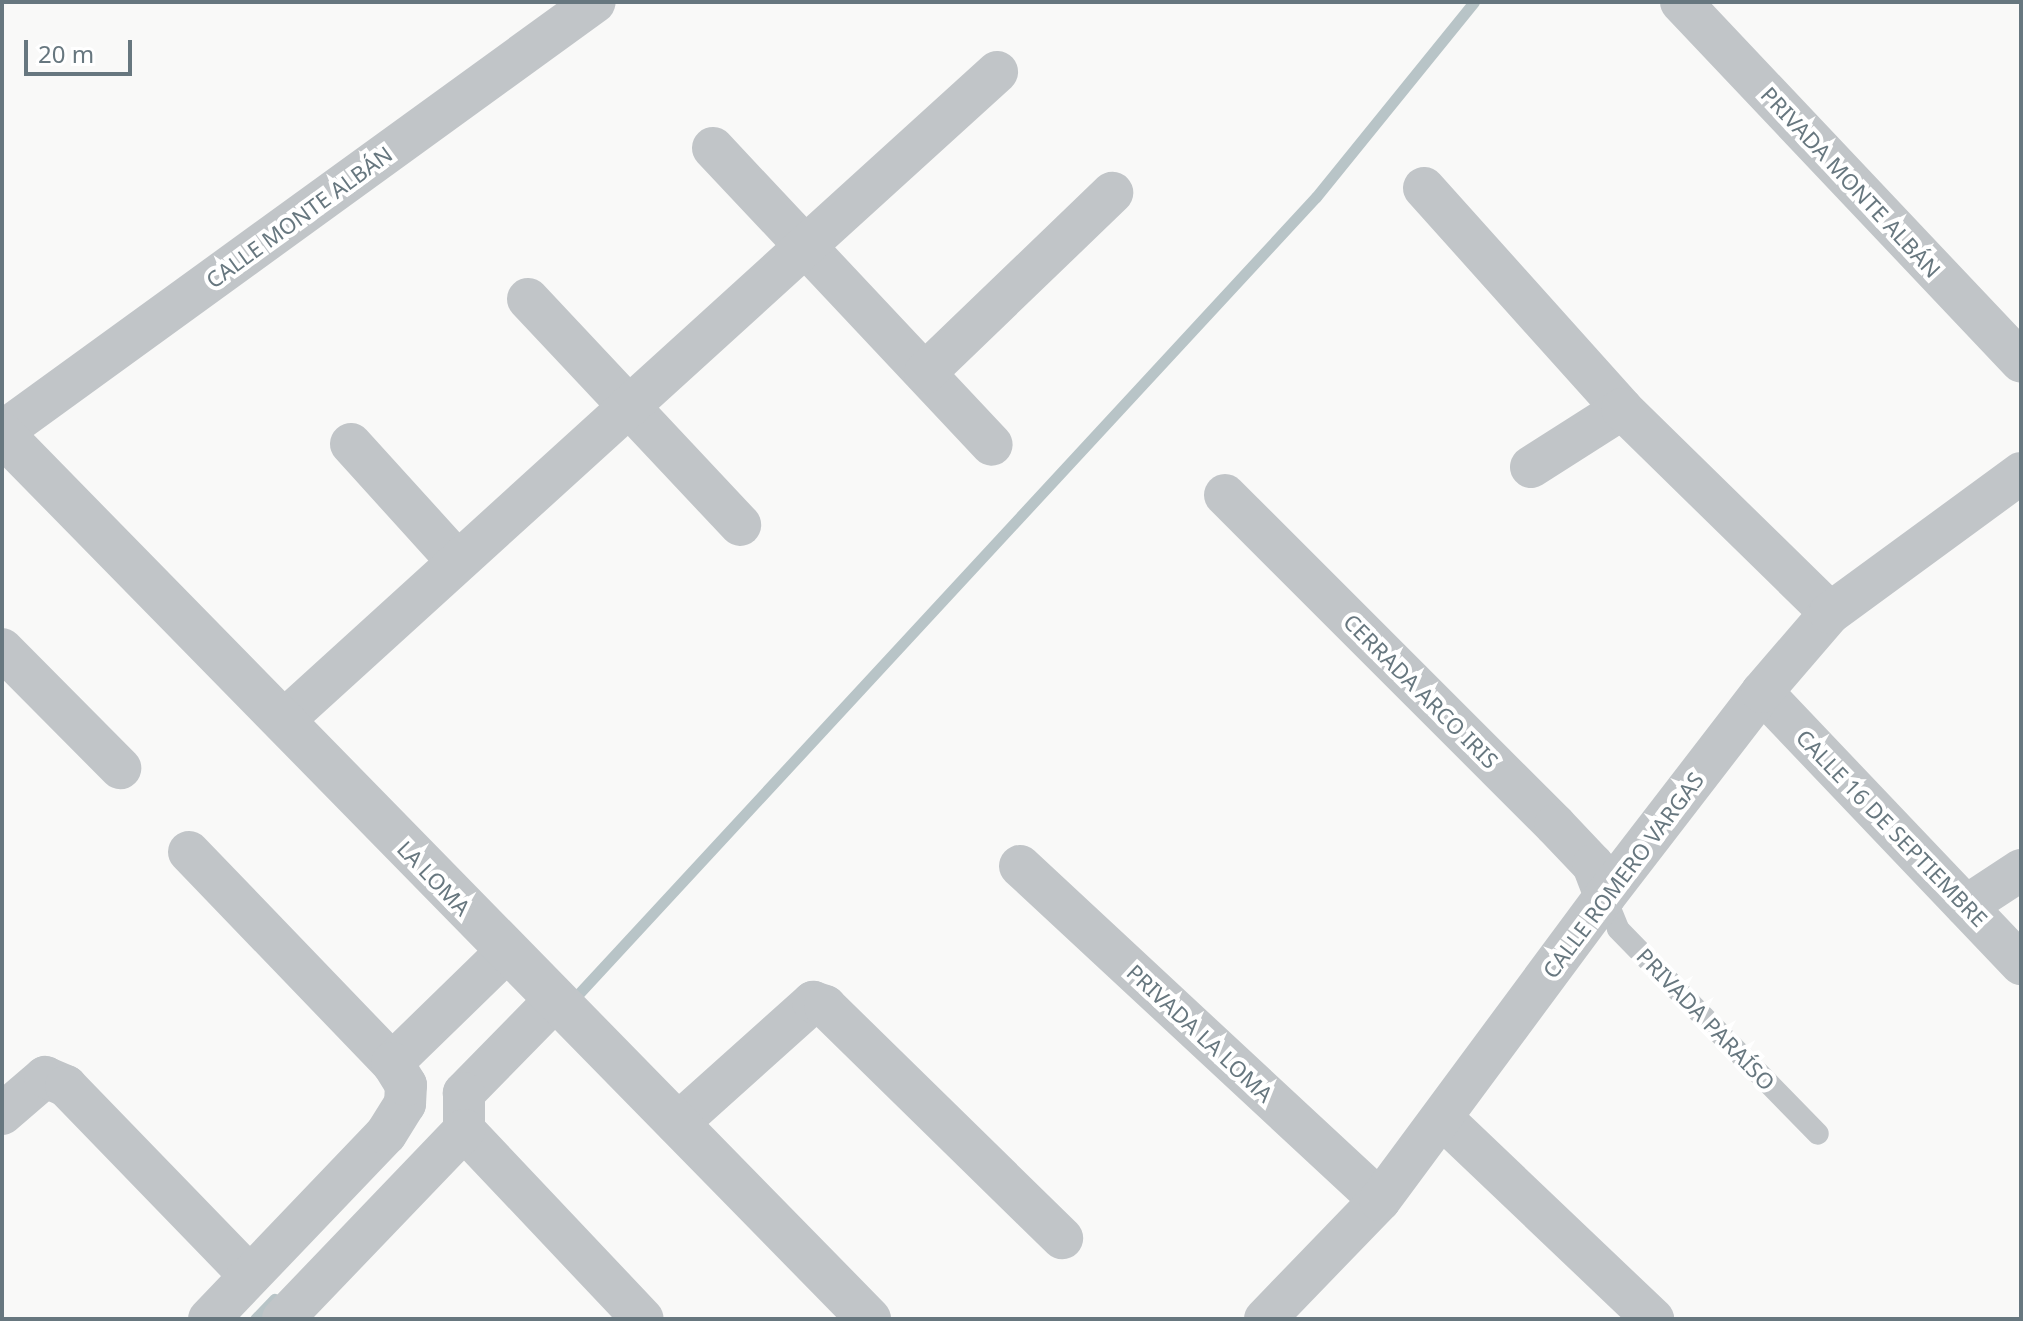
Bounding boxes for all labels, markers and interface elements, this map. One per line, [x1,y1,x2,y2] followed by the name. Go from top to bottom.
[28,24,136,74] scale bar
[38,37,94,70] text: 20 m
[1756,81,1946,283] street label: PRIVADA MONTE ALBÁN
[201,141,397,293] street label: CALLE MONTE ALBÁN
[1338,608,1504,774] street label: CERRADA ARCO IRIS
[1791,724,1993,932] street label: CALLE 16 DE SEPTIEMBRE
[1537,767,1709,983] street label: CALLE ROMERO VARGAS
[392,835,476,921] street label: LA LOMA
[1632,943,1780,1095] street label: PRIVADA PARAÍSO
[1122,959,1278,1107] street label: PRIVADA LA LOMA

